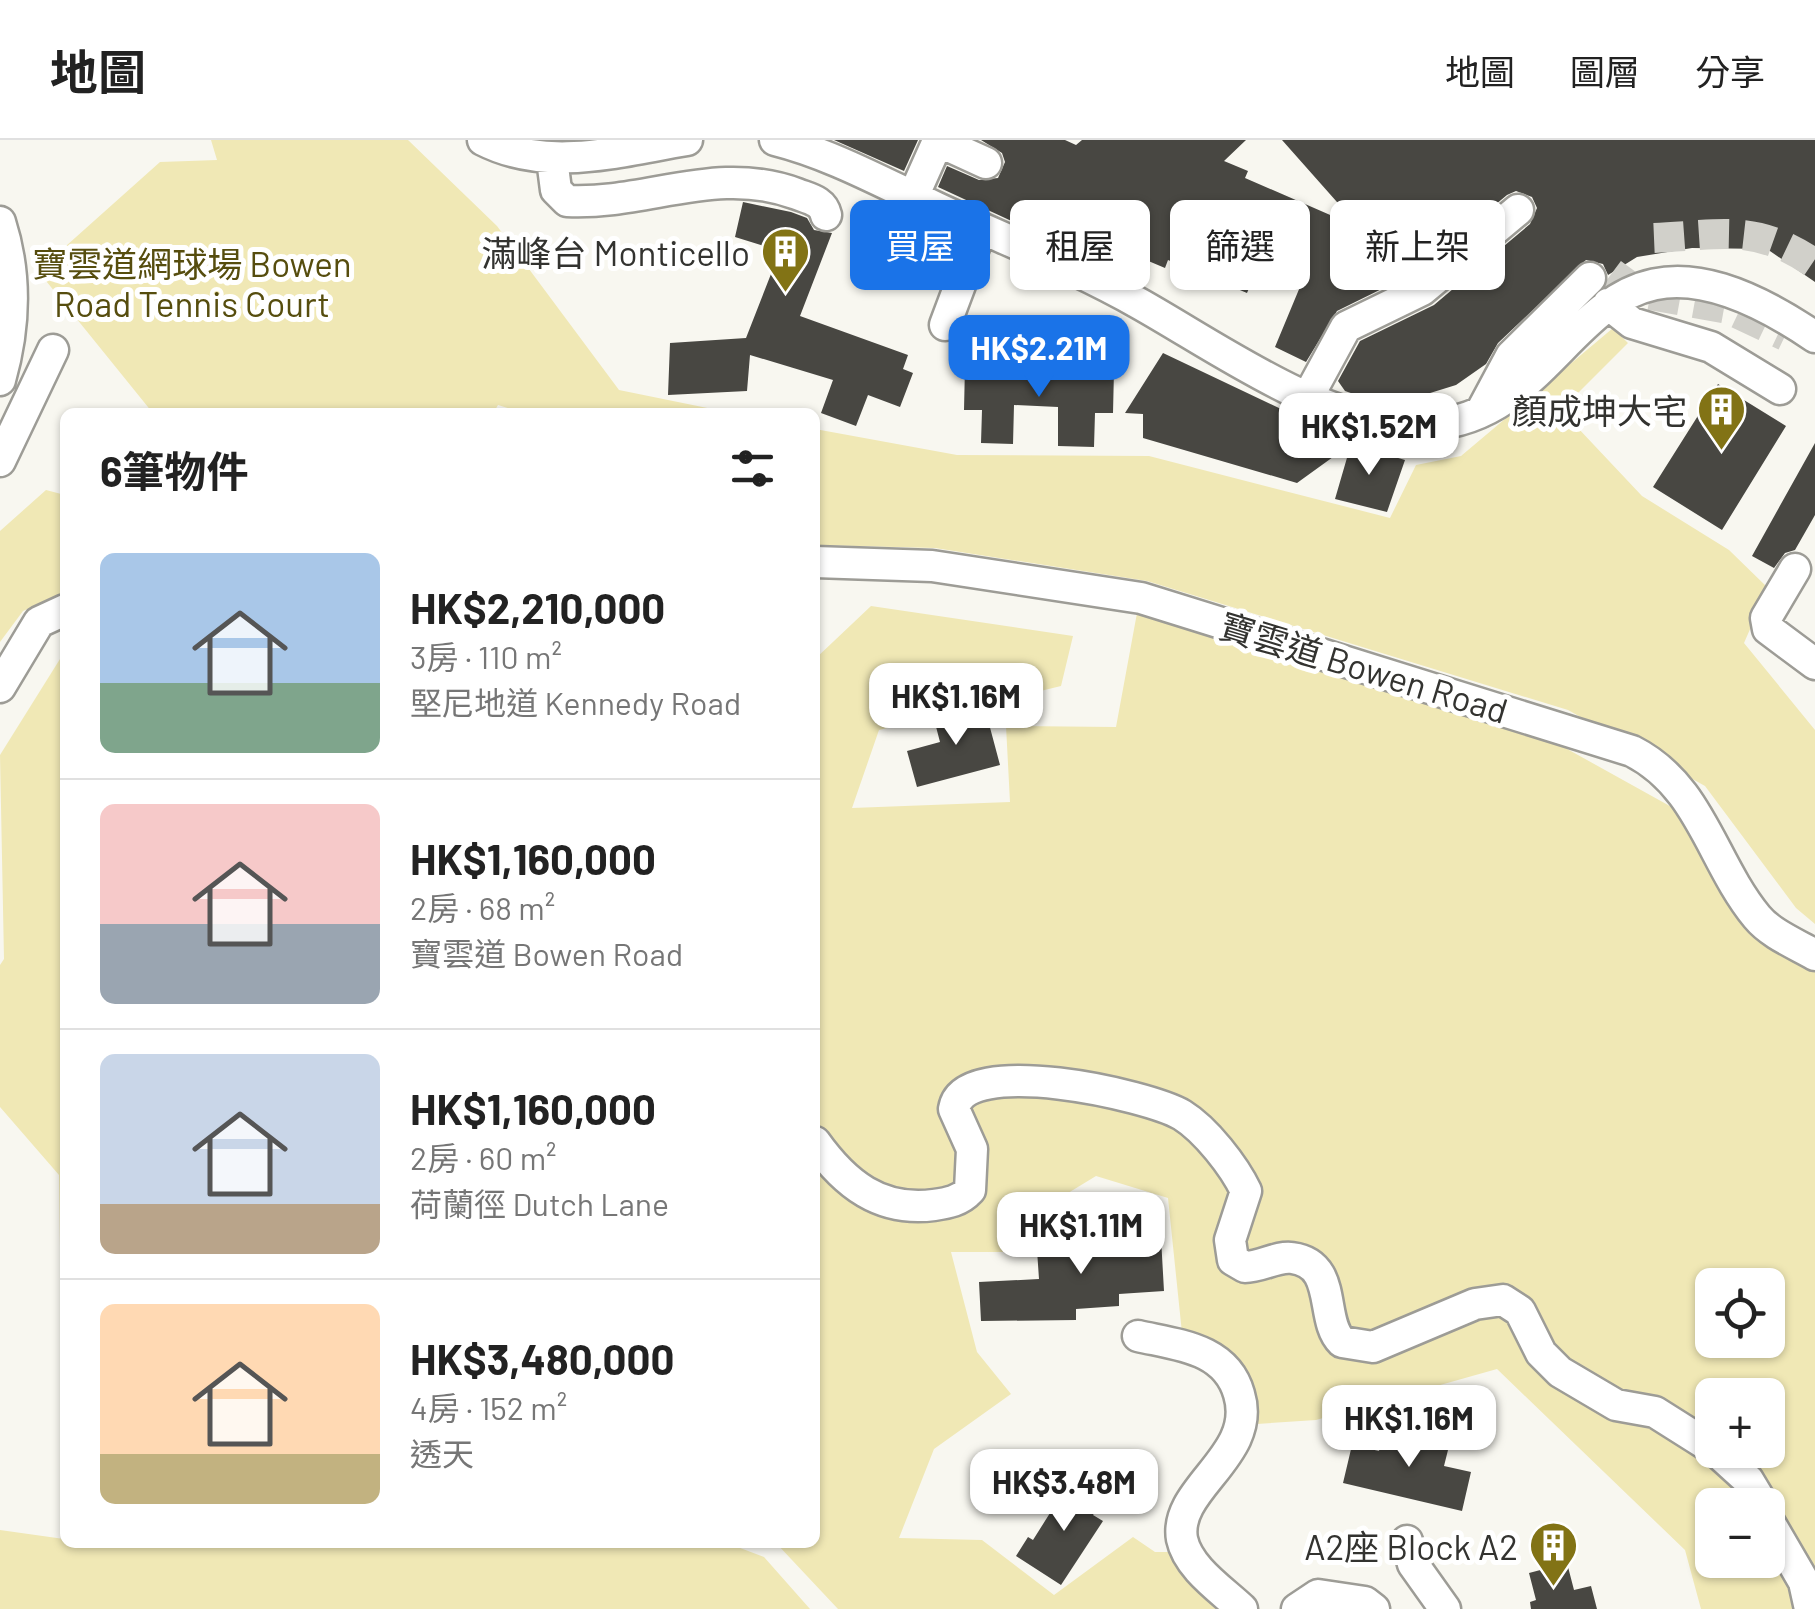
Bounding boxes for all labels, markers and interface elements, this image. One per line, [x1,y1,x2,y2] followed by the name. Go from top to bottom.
[50,42,146,100] text: 地圖
[1445,50,1515,92] text: 地圖
[1570,50,1640,92] text: 圖層
[1695,50,1765,92] text: 分享
[850,200,990,290] chip: 買屋
[1010,200,1150,290] chip: 租屋
[1170,200,1310,290] chip: 篩選
[1330,200,1505,290] chip: 新上架
[759,226,811,294] building icon: 滿峰台 Monticello
[481,231,750,273] place label: 滿峰台 Monticello
[32,242,352,324] park label: 寶雲道網球場 Bowen Road Tennis Court
[936,315,1142,400] pin: HK$2.21M
[971,328,1107,366] text: HK$2.21M
[1696,384,1748,452] building icon: 顏成坤大宅
[1512,389,1687,431] place label: 顏成坤大宅
[1266,393,1472,478] pin: HK$1.52M
[1301,406,1437,444] text: HK$1.52M
[725,441,780,496] icon: filters
[100,445,249,495] text: 6筆物件
[410,582,665,632] text: HK$2,210,000
[180,593,300,713] icon: home
[1215,603,1513,731] street label: 寶雲道 Bowen Road
[410,637,562,675] text: 3房 · 110 m²
[853,663,1059,748] pin: HK$1.16M
[891,676,1021,714] text: HK$1.16M
[410,683,741,721] text: 堅尼地道 Kennedy Road
[410,833,656,883] text: HK$1,160,000
[180,844,300,964] icon: home
[410,888,555,926] text: 2房 · 68 m²
[410,934,683,972] text: 寶雲道 Bowen Road
[410,1083,656,1133] text: HK$1,160,000
[180,1094,300,1214] icon: home
[410,1138,557,1176] text: 2房 · 60 m²
[410,1184,669,1222] text: 荷蘭徑 Dutch Lane
[978,1192,1184,1277] pin: HK$1.11M
[1019,1205,1143,1243] text: HK$1.11M
[1695,1268,1785,1578] map controls
[1695,1268,1785,1358] button: locate
[410,1333,674,1383] text: HK$3,480,000
[180,1344,300,1464] icon: home
[1695,1378,1785,1468] button: +
[1306,1385,1512,1470] pin: HK$1.16M
[410,1388,567,1426] text: 4房 · 152 m²
[1344,1398,1474,1436] text: HK$1.16M
[410,1434,474,1472] text: 透天
[961,1449,1167,1534] pin: HK$3.48M
[992,1462,1136,1500] text: HK$3.48M
[1695,1488,1785,1578] button: −
[1527,1520,1579,1588] building icon: A2座 Block A2
[1304,1525,1518,1567] place label: A2座 Block A2

